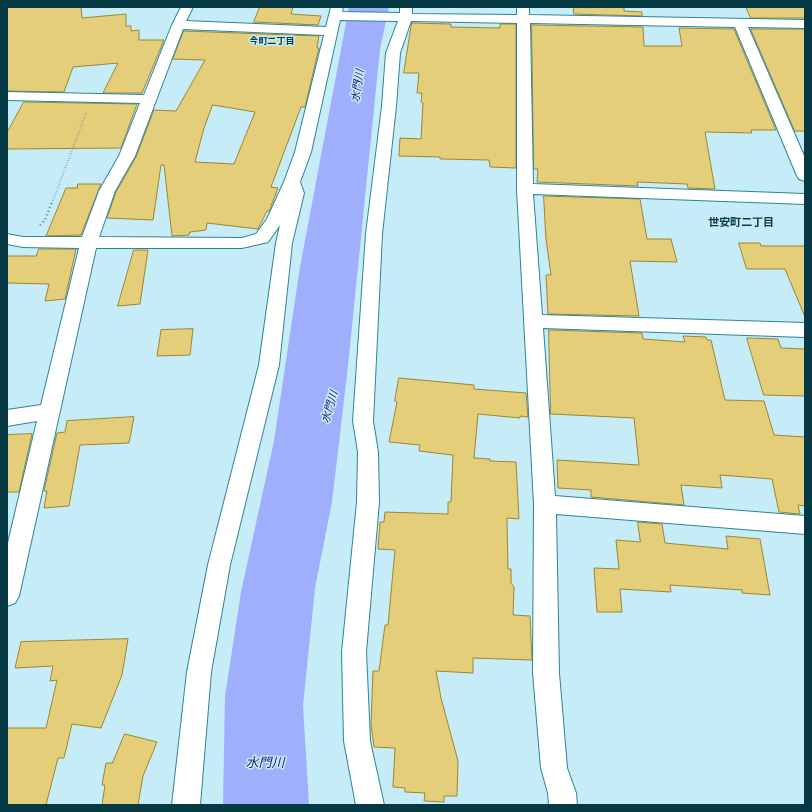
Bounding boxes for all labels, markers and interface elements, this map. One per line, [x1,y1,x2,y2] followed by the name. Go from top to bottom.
[250,36,294,46] district label: 今町二丁目
[349,69,367,103] water label: 水門川
[708,216,774,230] district label: 世安町二丁目
[319,389,341,425] water label: 水門川
[246,755,284,771] water label: 水門川

